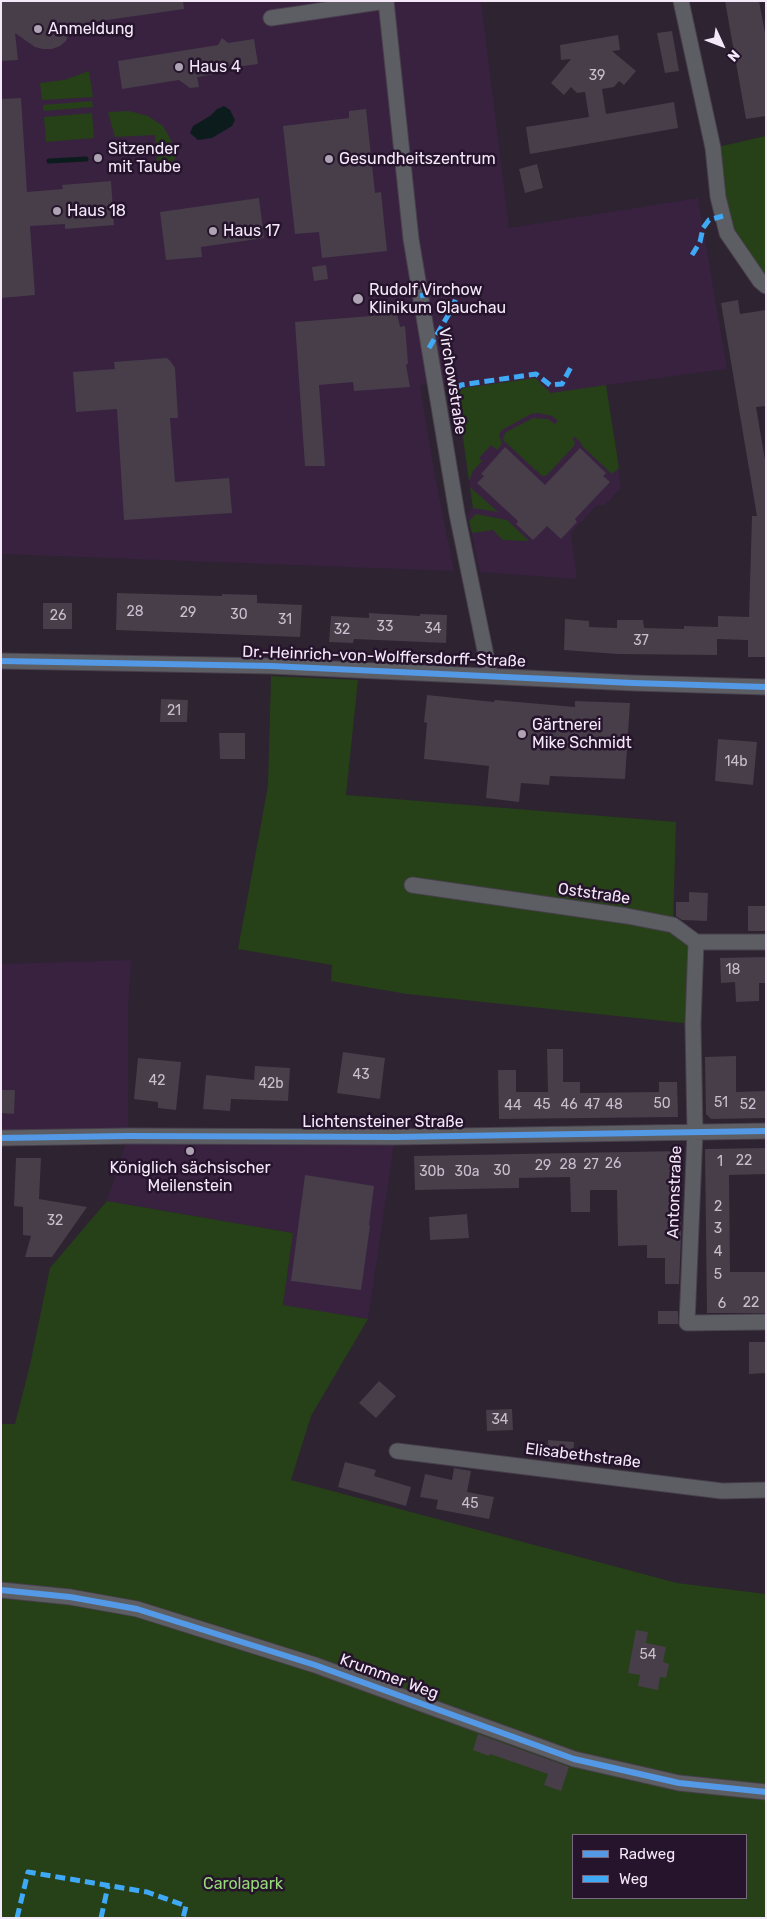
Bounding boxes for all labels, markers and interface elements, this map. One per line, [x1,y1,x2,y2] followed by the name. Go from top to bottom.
[48,19,134,39] place label: Anmeldung
[697,20,747,70] north arrow
[32,23,44,35] marker: Anmeldung
[724,46,743,65] text: N
[189,57,241,77] place label: Haus 4
[173,61,185,73] marker: Haus 4
[589,68,605,84] house number: 39
[108,139,181,177] place label: Sitzender mit Taube
[339,149,496,169] place label: Gesundheitszentrum
[92,152,104,164] marker: Sitzender mit Taube
[323,153,335,165] marker: Gesundheitszentrum
[67,201,126,221] place label: Haus 18
[51,205,63,217] marker: Haus 18
[223,221,280,241] place label: Haus 17
[207,225,219,237] marker: Haus 17
[369,280,506,318] place label: Rudolf Virchow Klinikum Glauchau
[351,292,365,306] marker: Rudolf Virchow Klinikum Glauchau
[434,326,470,436] street label: Virchowstraße
[126,604,144,620] house number: 28
[180,605,196,621] house number: 29
[230,607,248,623] house number: 30
[50,608,66,624] house number: 26
[278,612,292,628] house number: 31
[377,619,393,635] house number: 33
[424,621,442,637] house number: 34
[334,622,350,638] house number: 32
[633,633,649,649] house number: 37
[242,642,526,672] street label: Dr.-Heinrich-von-Wolffersdorff-Straße
[167,703,181,719] house number: 21
[532,715,632,753] place label: Gärtnerei Mike Schmidt
[516,728,528,740] marker: Gärtnerei Mike Schmidt
[724,754,748,770] house number: 14b
[557,879,631,909] street label: Oststraße
[726,962,740,978] house number: 18
[352,1067,370,1083] house number: 43
[149,1073,165,1089] house number: 42
[258,1076,284,1092] house number: 42b
[714,1095,728,1111] house number: 51
[653,1096,671,1112] house number: 50
[533,1097,551,1113] house number: 45
[560,1097,578,1113] house number: 46
[584,1097,600,1113] house number: 47
[605,1097,623,1113] house number: 48
[740,1097,756,1113] house number: 52
[504,1098,522,1114] house number: 44
[302,1112,464,1132] street label: Lichtensteiner Straße
[184,1145,196,1157] marker: Königlich sächsischer Meilenstein
[664,1145,686,1239] street label: Antonstraße
[736,1153,752,1169] house number: 22
[717,1154,723,1170] house number: 1
[605,1156,621,1172] house number: 26
[559,1157,577,1173] house number: 28
[583,1157,599,1173] house number: 27
[109,1158,271,1196] place label: Königlich sächsischer Meilenstein
[535,1158,551,1174] house number: 29
[493,1163,511,1179] house number: 30
[419,1164,445,1180] house number: 30b
[454,1164,480,1180] house number: 30a
[714,1199,722,1215] house number: 2
[47,1213,63,1229] house number: 32
[714,1221,722,1237] house number: 3
[714,1244,722,1260] house number: 4
[714,1267,722,1283] house number: 5
[743,1295,759,1311] house number: 22
[718,1296,726,1312] house number: 6
[491,1412,509,1428] house number: 34
[524,1439,642,1473] street label: Elisabethstraße
[461,1496,479,1512] house number: 45
[639,1647,657,1663] house number: 54
[337,1650,441,1704] street label: Krummer Weg
[572,1834,747,1899] legend
[619,1845,675,1863] text: Radweg
[619,1870,648,1888] text: Weg
[203,1874,283,1894] park label: Carolapark

